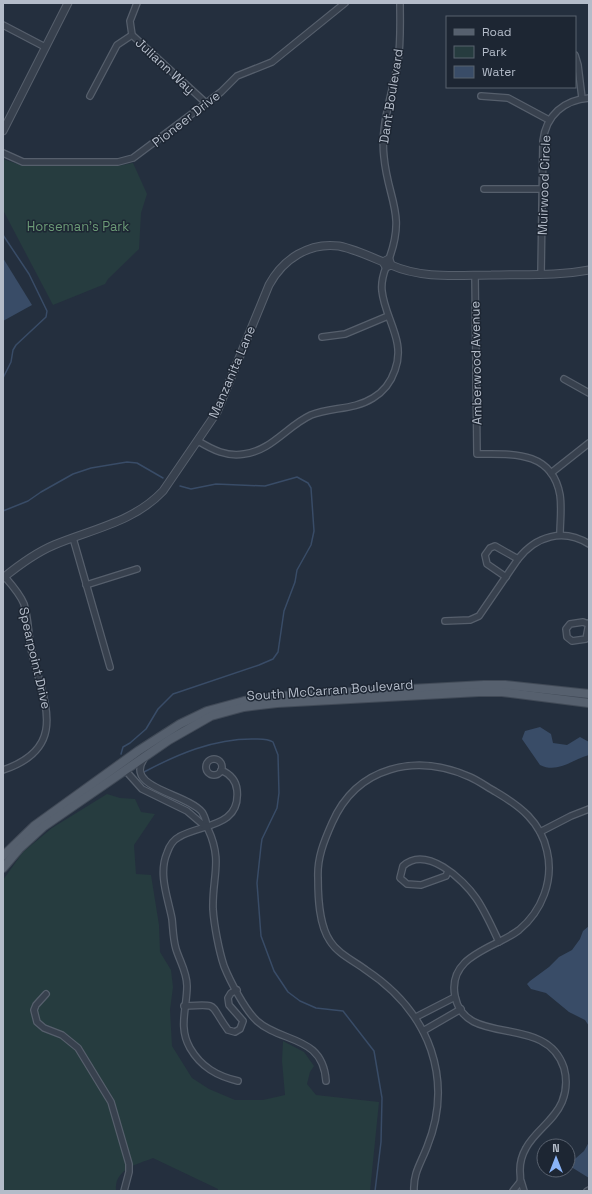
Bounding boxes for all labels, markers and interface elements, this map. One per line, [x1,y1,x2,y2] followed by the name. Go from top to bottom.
[446,16,576,88] legend
[482,24,511,40] text: Road
[132,34,198,98] street label: Juliann Way
[482,44,507,60] text: Park
[375,47,407,145] street label: Dant Boulevard
[482,64,516,80] text: Water
[149,87,223,151] street label: Pioneer Drive
[534,135,554,235] street label: Muirwood Circle
[27,218,129,235] park label: Horseman's Park
[466,301,486,425] street label: Amberwood Avenue
[205,323,259,421] street label: Manzanita Lane
[15,605,55,711] street label: Spearpoint Drive
[246,676,414,704] street label: South McCarran Boulevard
[536,1138,576,1178] north arrow
[552,1141,560,1155] text: N

